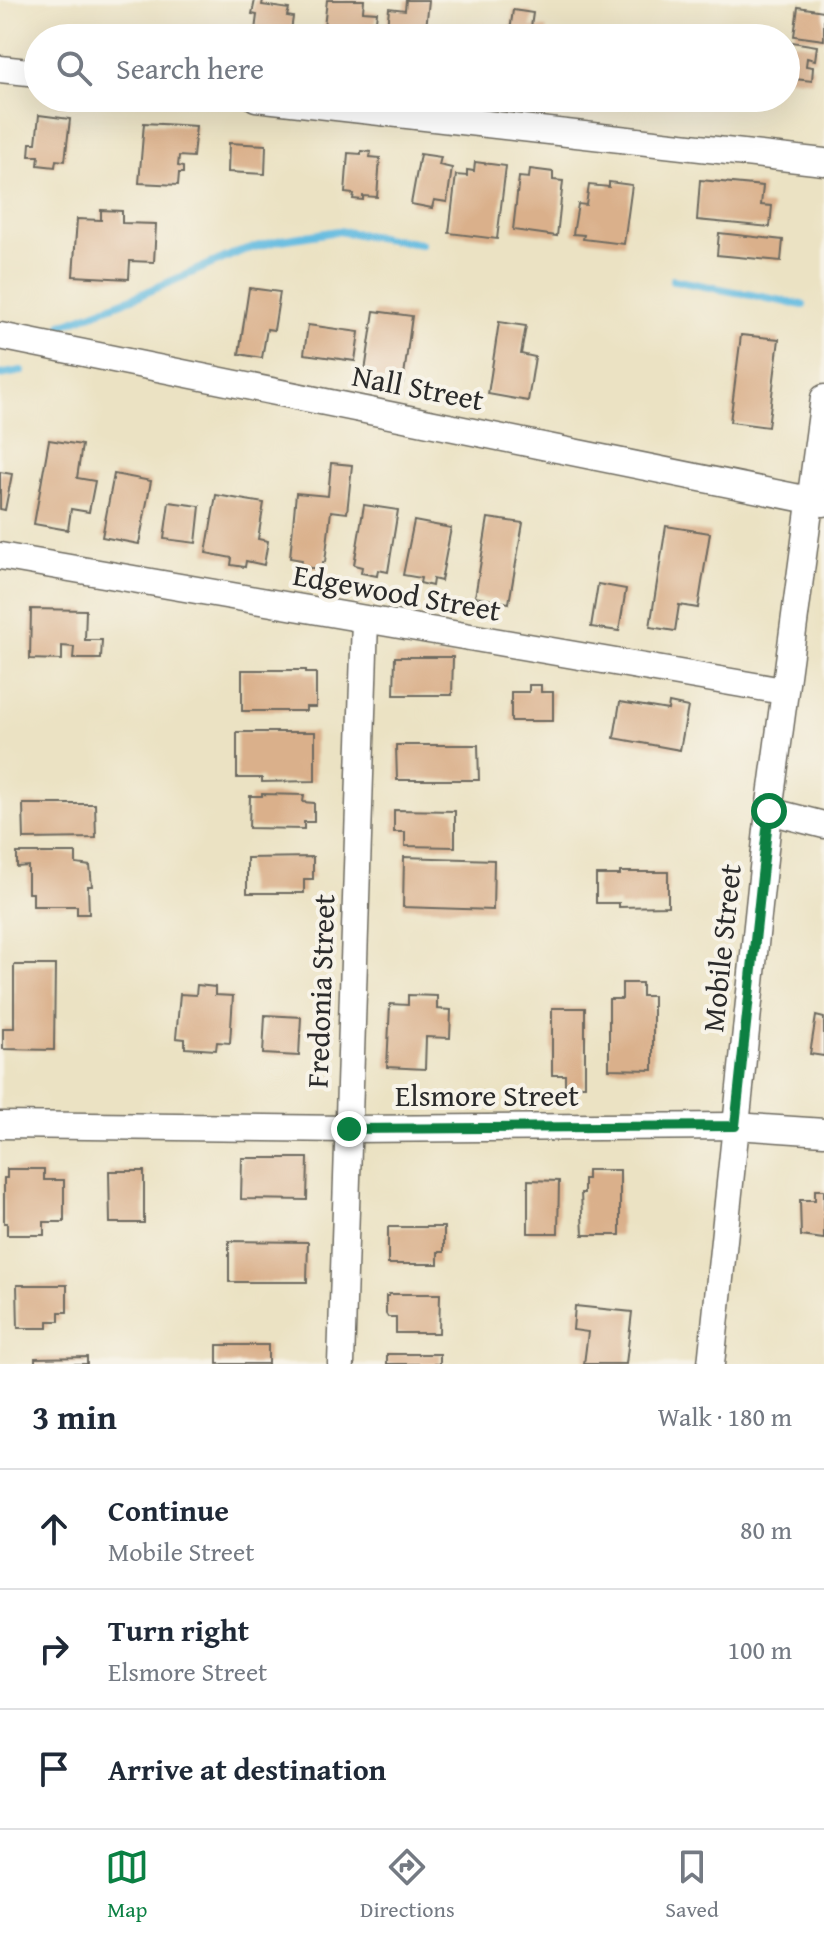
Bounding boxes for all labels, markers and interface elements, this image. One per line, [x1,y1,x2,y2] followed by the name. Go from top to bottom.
[24,24,800,112] search box
[52,46,96,90] icon: search
[116,46,264,90] text: Search here
[349,353,488,421] street label: Nall Street
[290,552,505,632] street label: Edgewood Street
[751,793,787,829] route start
[690,861,752,1034] street label: Mobile Street
[295,893,345,1089] street label: Fredonia Street
[395,1073,579,1117] street label: Elsmore Street
[331,1111,367,1147] route end
[32,1392,117,1441] text: 3 min
[658,1397,792,1436] text: Walk · 180 m
[108,1488,229,1532] text: Continue
[32,1507,76,1551] icon: ahead
[740,1510,792,1549] text: 80 m
[108,1532,254,1571] text: Mobile Street
[108,1608,249,1652] text: Turn right
[32,1627,76,1671] icon: right
[727,1630,792,1669] text: 100 m
[108,1652,267,1691] text: Elsmore Street
[32,1747,76,1791] icon: arrive
[108,1747,386,1791] text: Arrive at destination
[105,1845,149,1925] tab: Map
[360,1845,455,1925] tab: Directions
[665,1845,719,1925] tab: Saved

